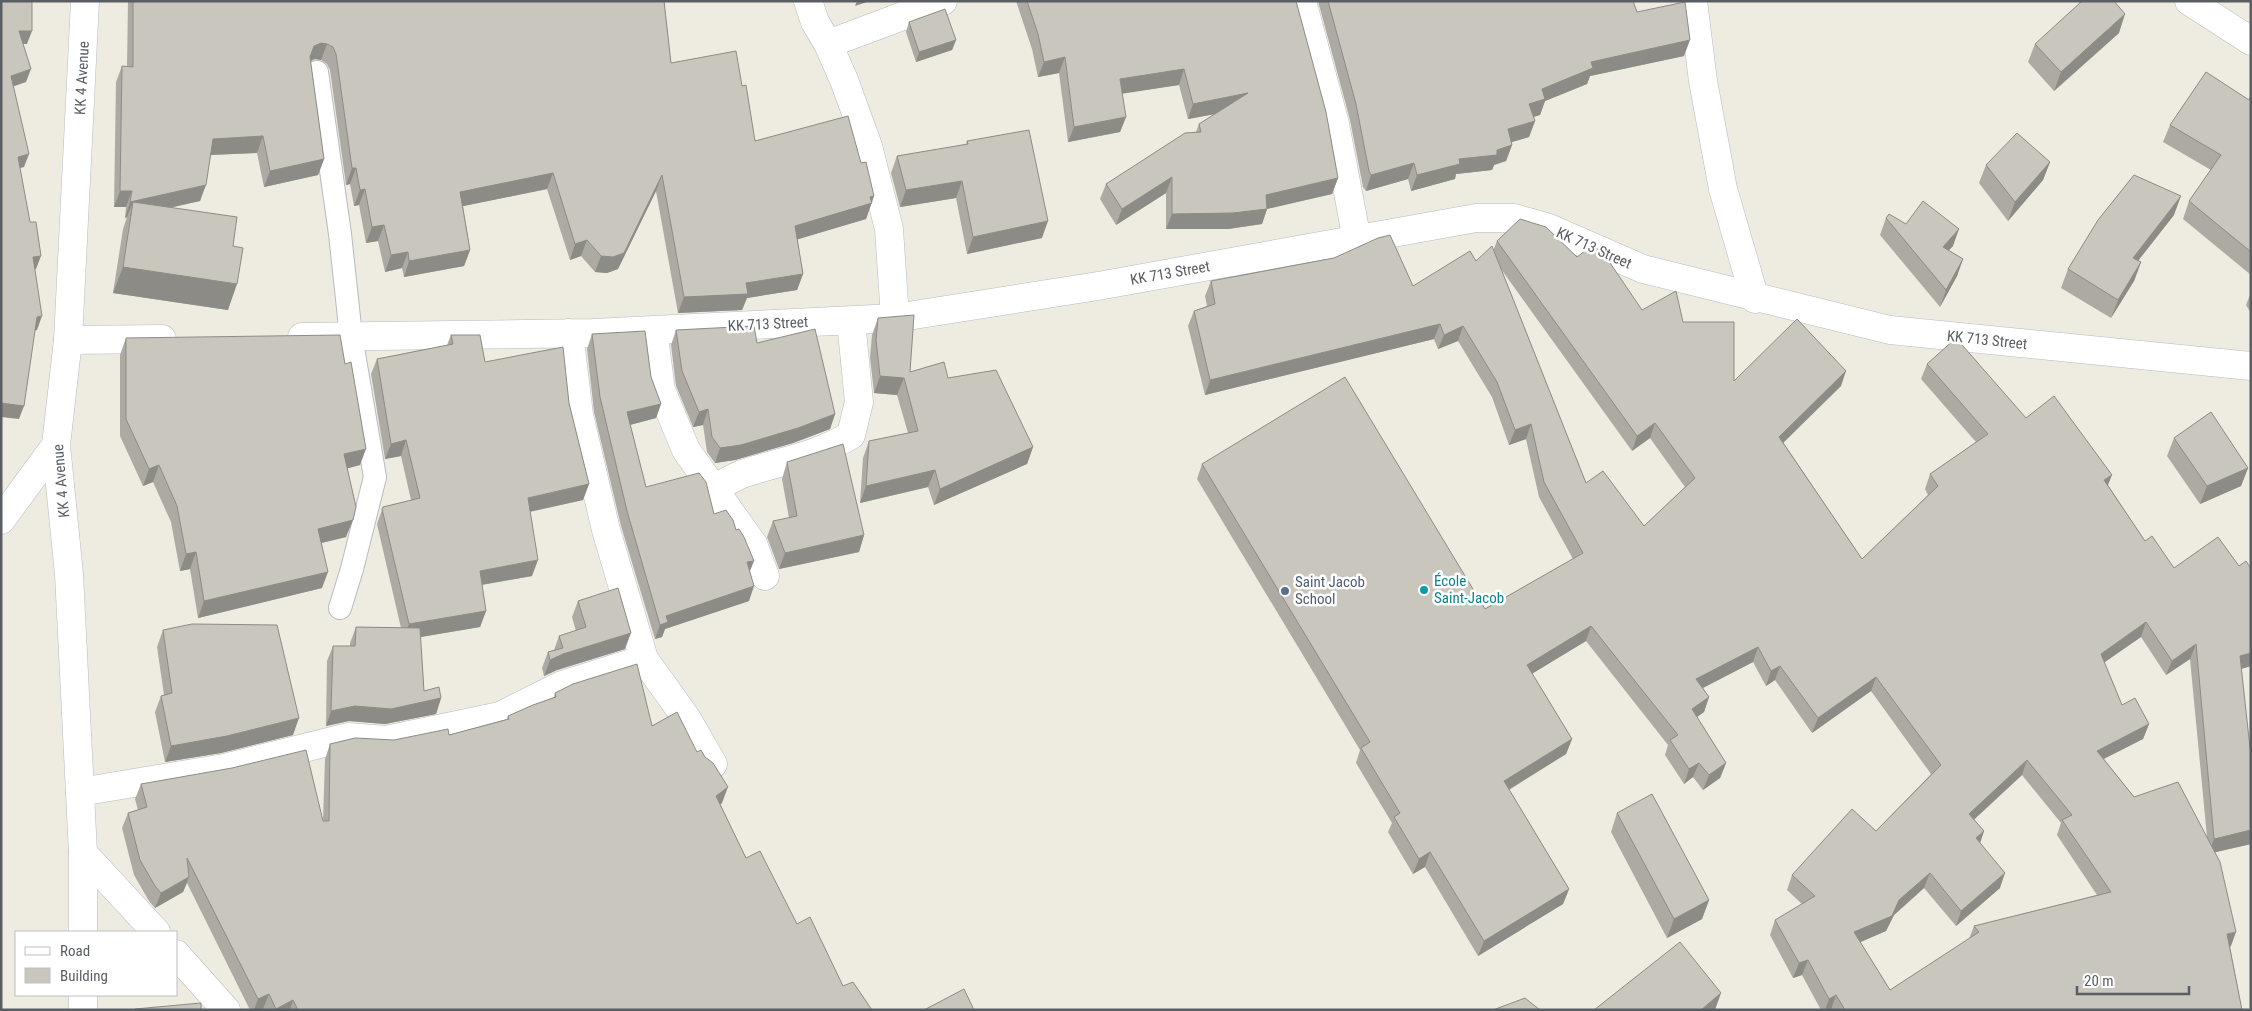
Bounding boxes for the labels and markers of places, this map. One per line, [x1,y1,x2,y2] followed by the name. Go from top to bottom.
[1434,572,1504,607] place label: École Saint-Jacob
[1295,573,1365,608] place label: Saint Jacob School
[1418,584,1430,596] marker: École Saint-Jacob
[1279,585,1291,597] marker: Saint Jacob School

